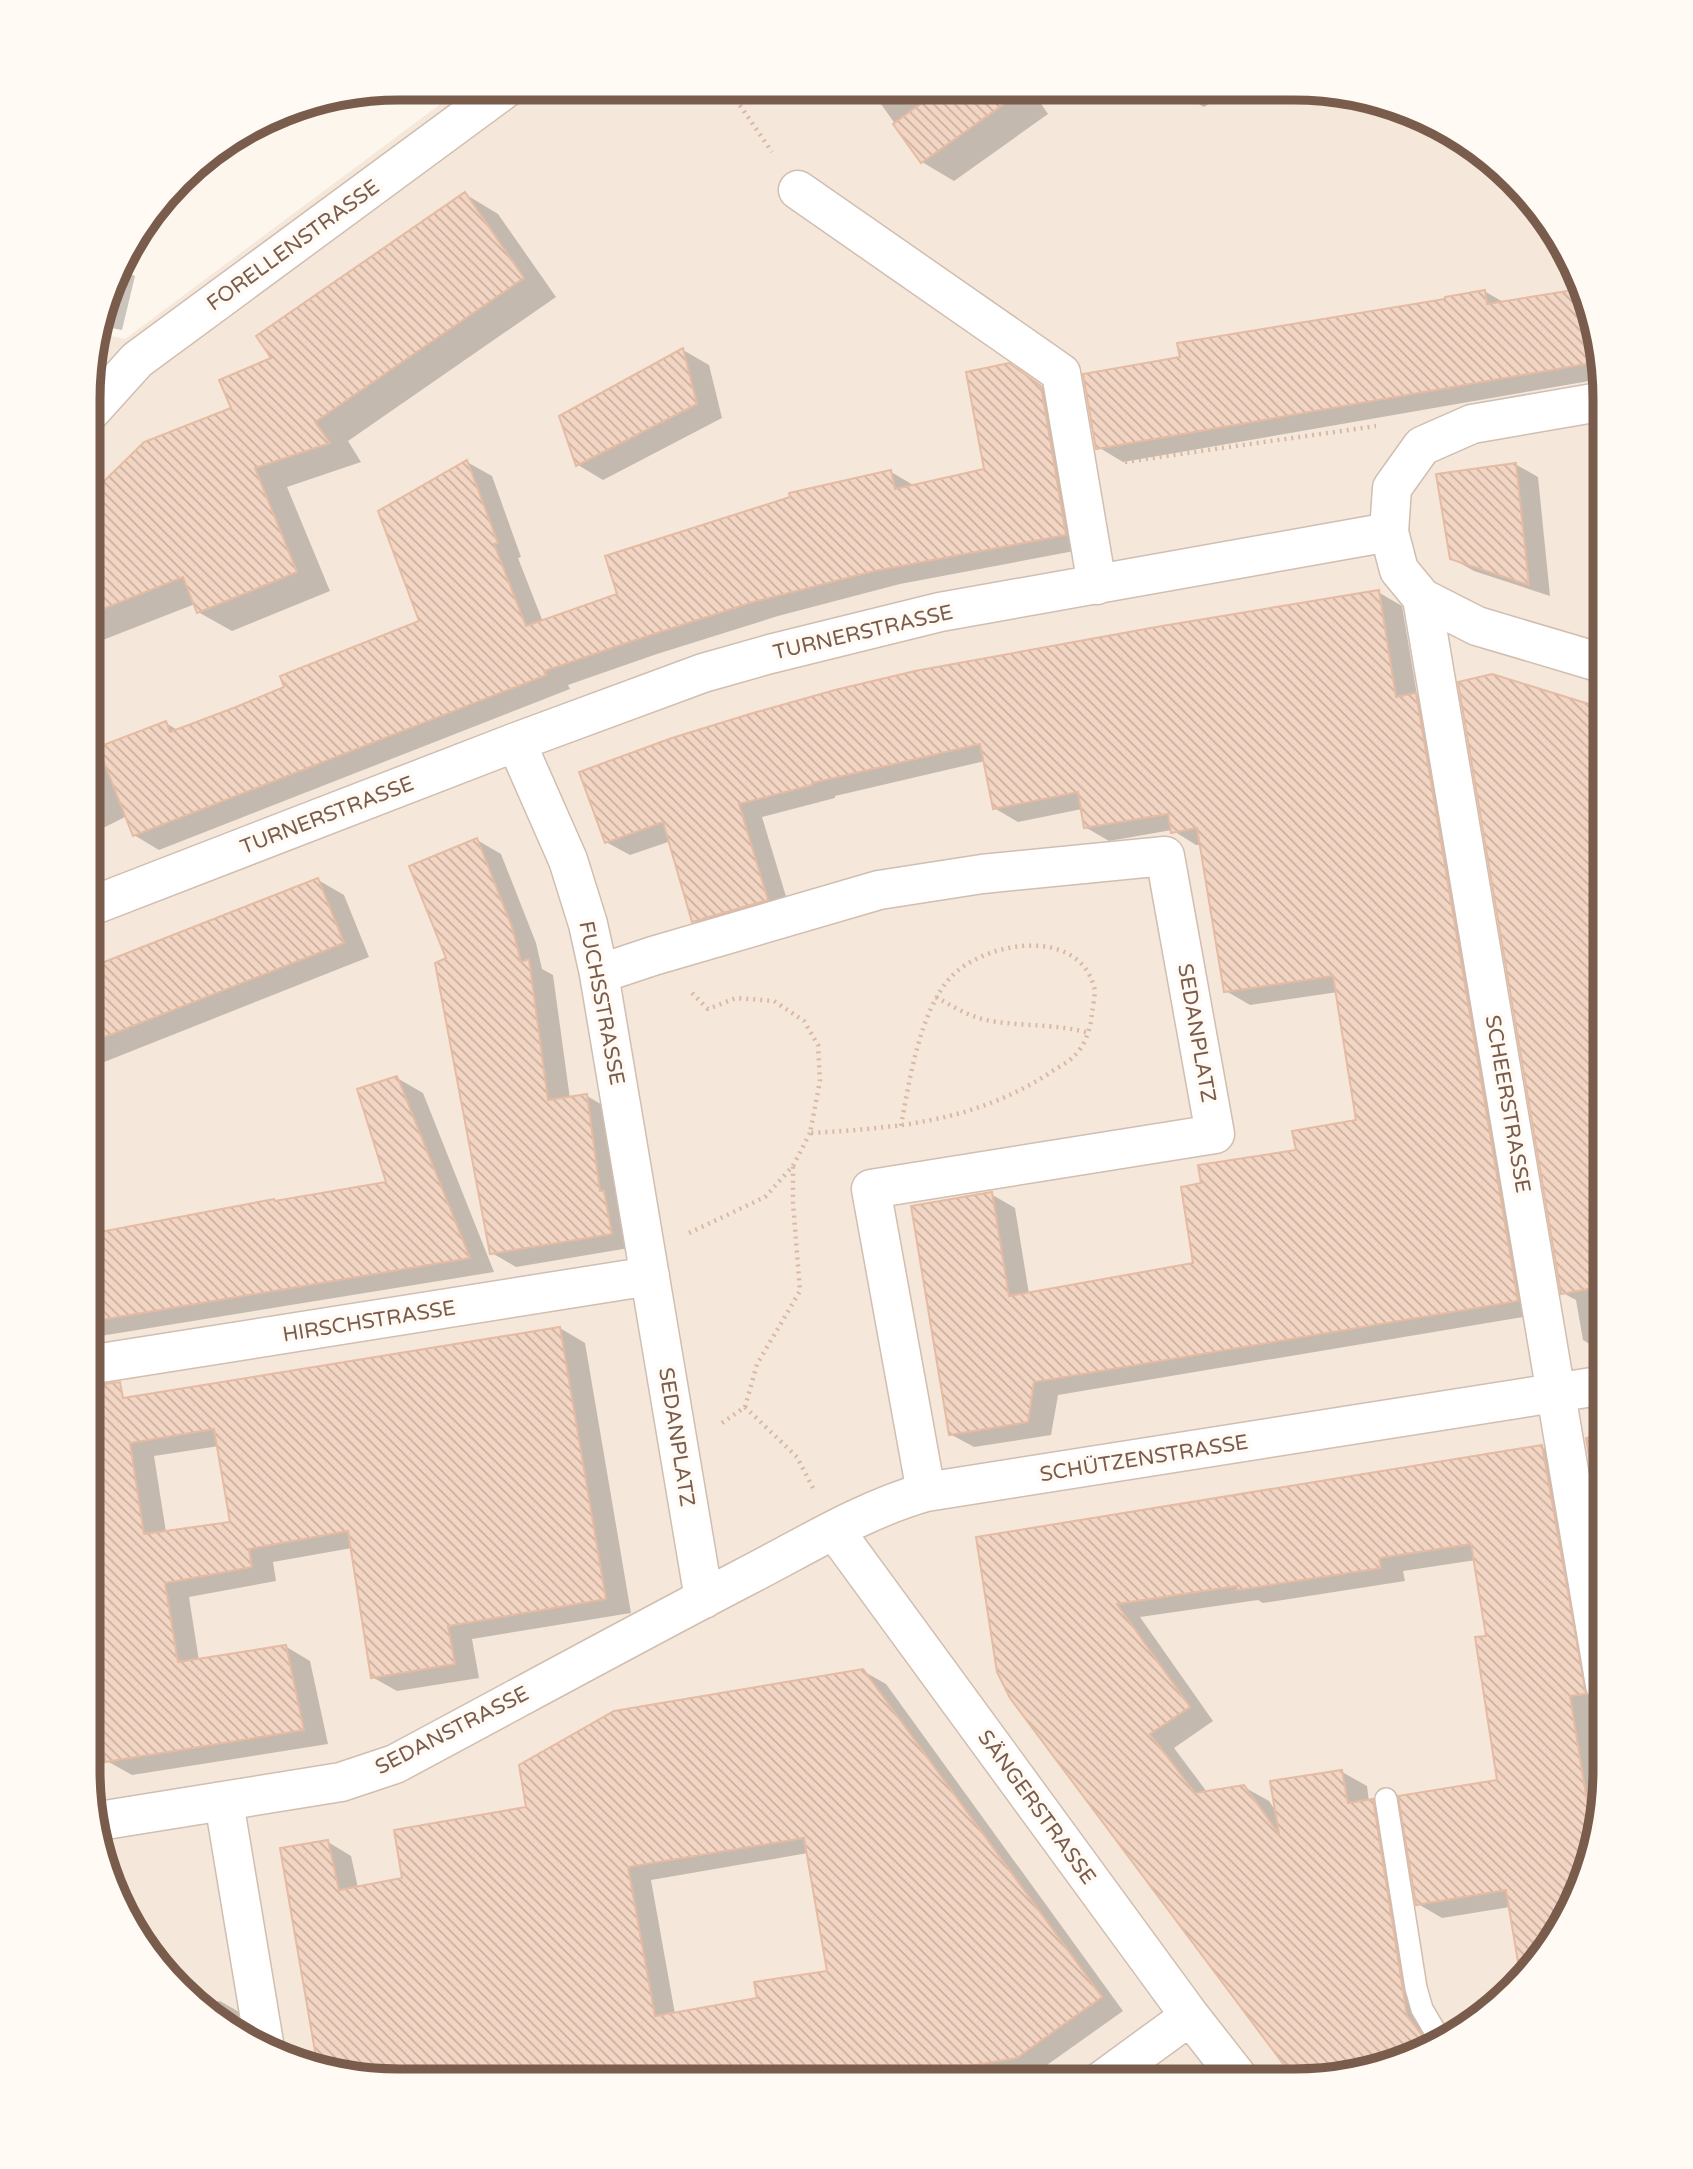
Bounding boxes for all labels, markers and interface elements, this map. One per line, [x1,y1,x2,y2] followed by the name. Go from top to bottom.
[202,174,384,316] street label: FORELLENSTRASSE
[771,600,955,665] street label: TURNERSTRASSE
[237,771,417,860] street label: TURNERSTRASSE
[573,919,630,1087] street label: FUCHSSTRASSE
[1172,962,1221,1105] street label: SEDANPLATZ
[1480,1013,1535,1195] street label: SCHEERSTRASSE
[281,1295,457,1348] street label: HIRSCHSTRASSE
[653,1366,700,1509] street label: SEDANPLATZ
[1038,1430,1250,1487] street label: SCHÜTZENSTRASSE
[371,1681,533,1780] street label: SEDANSTRASSE
[972,1725,1101,1889] street label: SÄNGERSTRASSE

